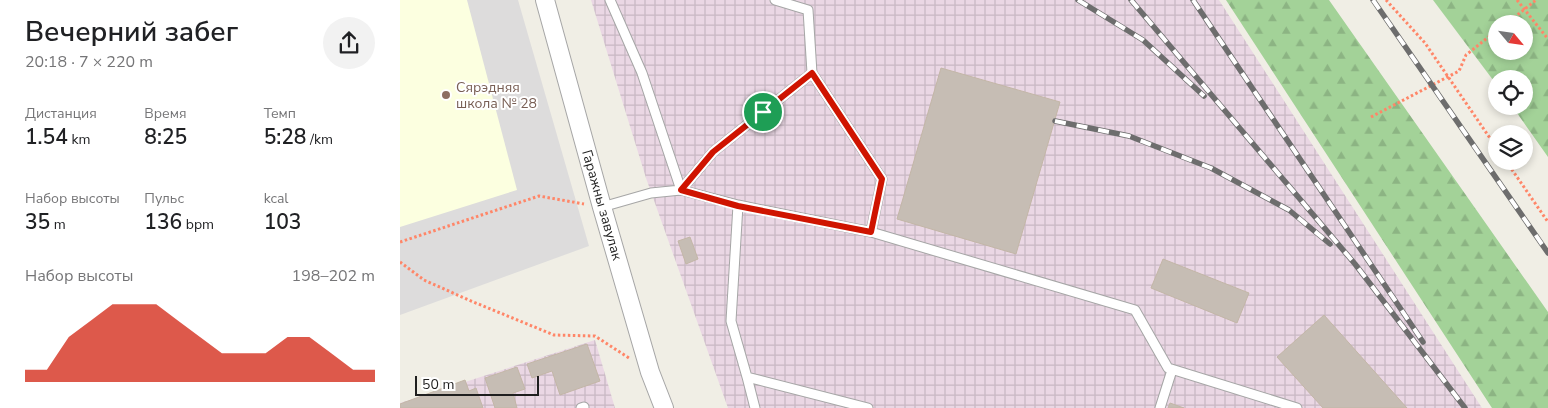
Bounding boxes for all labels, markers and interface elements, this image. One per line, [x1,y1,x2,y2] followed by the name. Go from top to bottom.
[25,13,238,51] text: Вечерний забег
[1488,15,1532,60] north arrow
[1488,15,1533,170] map controls
[323,17,375,69] button: share
[25,51,153,73] text: 20:18 · 7 × 220 m
[1488,70,1533,115] button: locate
[456,78,537,113] place label: Сярэдняя школа № 28
[440,89,452,101] marker: Сярэдняя школа № 28
[742,91,784,133] pin
[749,98,777,126] icon: arrive
[25,104,97,123] text: Дистанция
[144,104,186,123] text: Время
[264,104,296,123] text: Темп
[25,123,68,151] text: 1.54
[144,123,187,151] text: 8:25
[264,123,306,151] text: 5:28
[1488,125,1533,170] button: layers
[68,130,90,149] text: km
[306,130,333,149] text: /km
[577,148,627,263] street label: Гаражны завулак
[25,189,120,208] text: Набор высоты
[144,189,184,208] text: Пульс
[264,189,288,208] text: kcal
[25,208,50,236] text: 35
[144,208,182,236] text: 136
[264,208,301,236] text: 103
[50,215,66,234] text: m
[182,215,214,234] text: bpm
[25,265,133,287] text: Набор высоты
[292,265,375,287] text: 198–202 m
[415,373,539,396] scale bar
[422,375,454,394] text: 50 m

